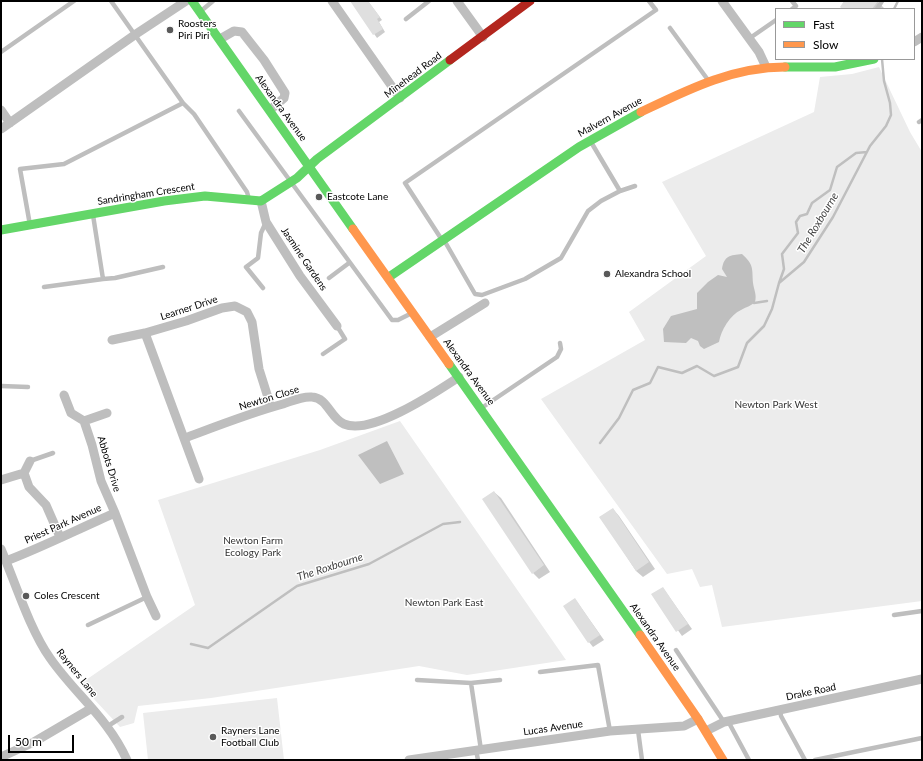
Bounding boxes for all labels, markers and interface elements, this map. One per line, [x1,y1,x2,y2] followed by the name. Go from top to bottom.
[775,8,915,60] legend
[813,17,834,32] text: Fast
[178,18,216,42] place label: Roosters Piri Piri
[165,25,175,35] marker: Roosters Piri Piri
[813,37,838,52] text: Slow
[382,50,444,100] street label: Minehead Road
[253,72,309,144] street label: Alexandra Avenue
[576,94,644,140] street label: Malvern Avenue
[96,180,196,208] street label: Sandringham Crescent
[795,190,841,256] water label: The Roxbourne
[327,191,388,203] place label: Eastcote Lane
[314,192,324,202] marker: Eastcote Lane
[278,225,330,293] street label: Jasmine Gardens
[615,268,691,280] place label: Alexandra School
[602,269,612,279] marker: Alexandra School
[159,293,219,323] street label: Learner Drive
[441,336,497,408] street label: Alexandra Avenue
[237,383,301,413] street label: Newton Close
[734,399,818,411] park label: Newton Park West
[95,435,123,493] street label: Abbots Drive
[23,502,103,546] street label: Priest Park Avenue
[223,535,283,558] park label: Newton Farm Ecology Park
[295,550,365,584] water label: The Roxbourne
[34,590,100,602] place label: Coles Crescent
[21,591,31,601] marker: Coles Crescent
[405,597,483,609] park label: Newton Park East
[627,601,683,673] street label: Alexandra Avenue
[54,646,100,700] street label: Rayners Lane
[785,681,837,703] street label: Drake Road
[522,718,584,738] street label: Lucas Avenue
[221,725,280,748] place label: Rayners Lane Football Club
[10,727,76,753] scale bar
[208,732,218,742] marker: Rayners Lane Football Club
[15,734,42,749] text: 50 m

